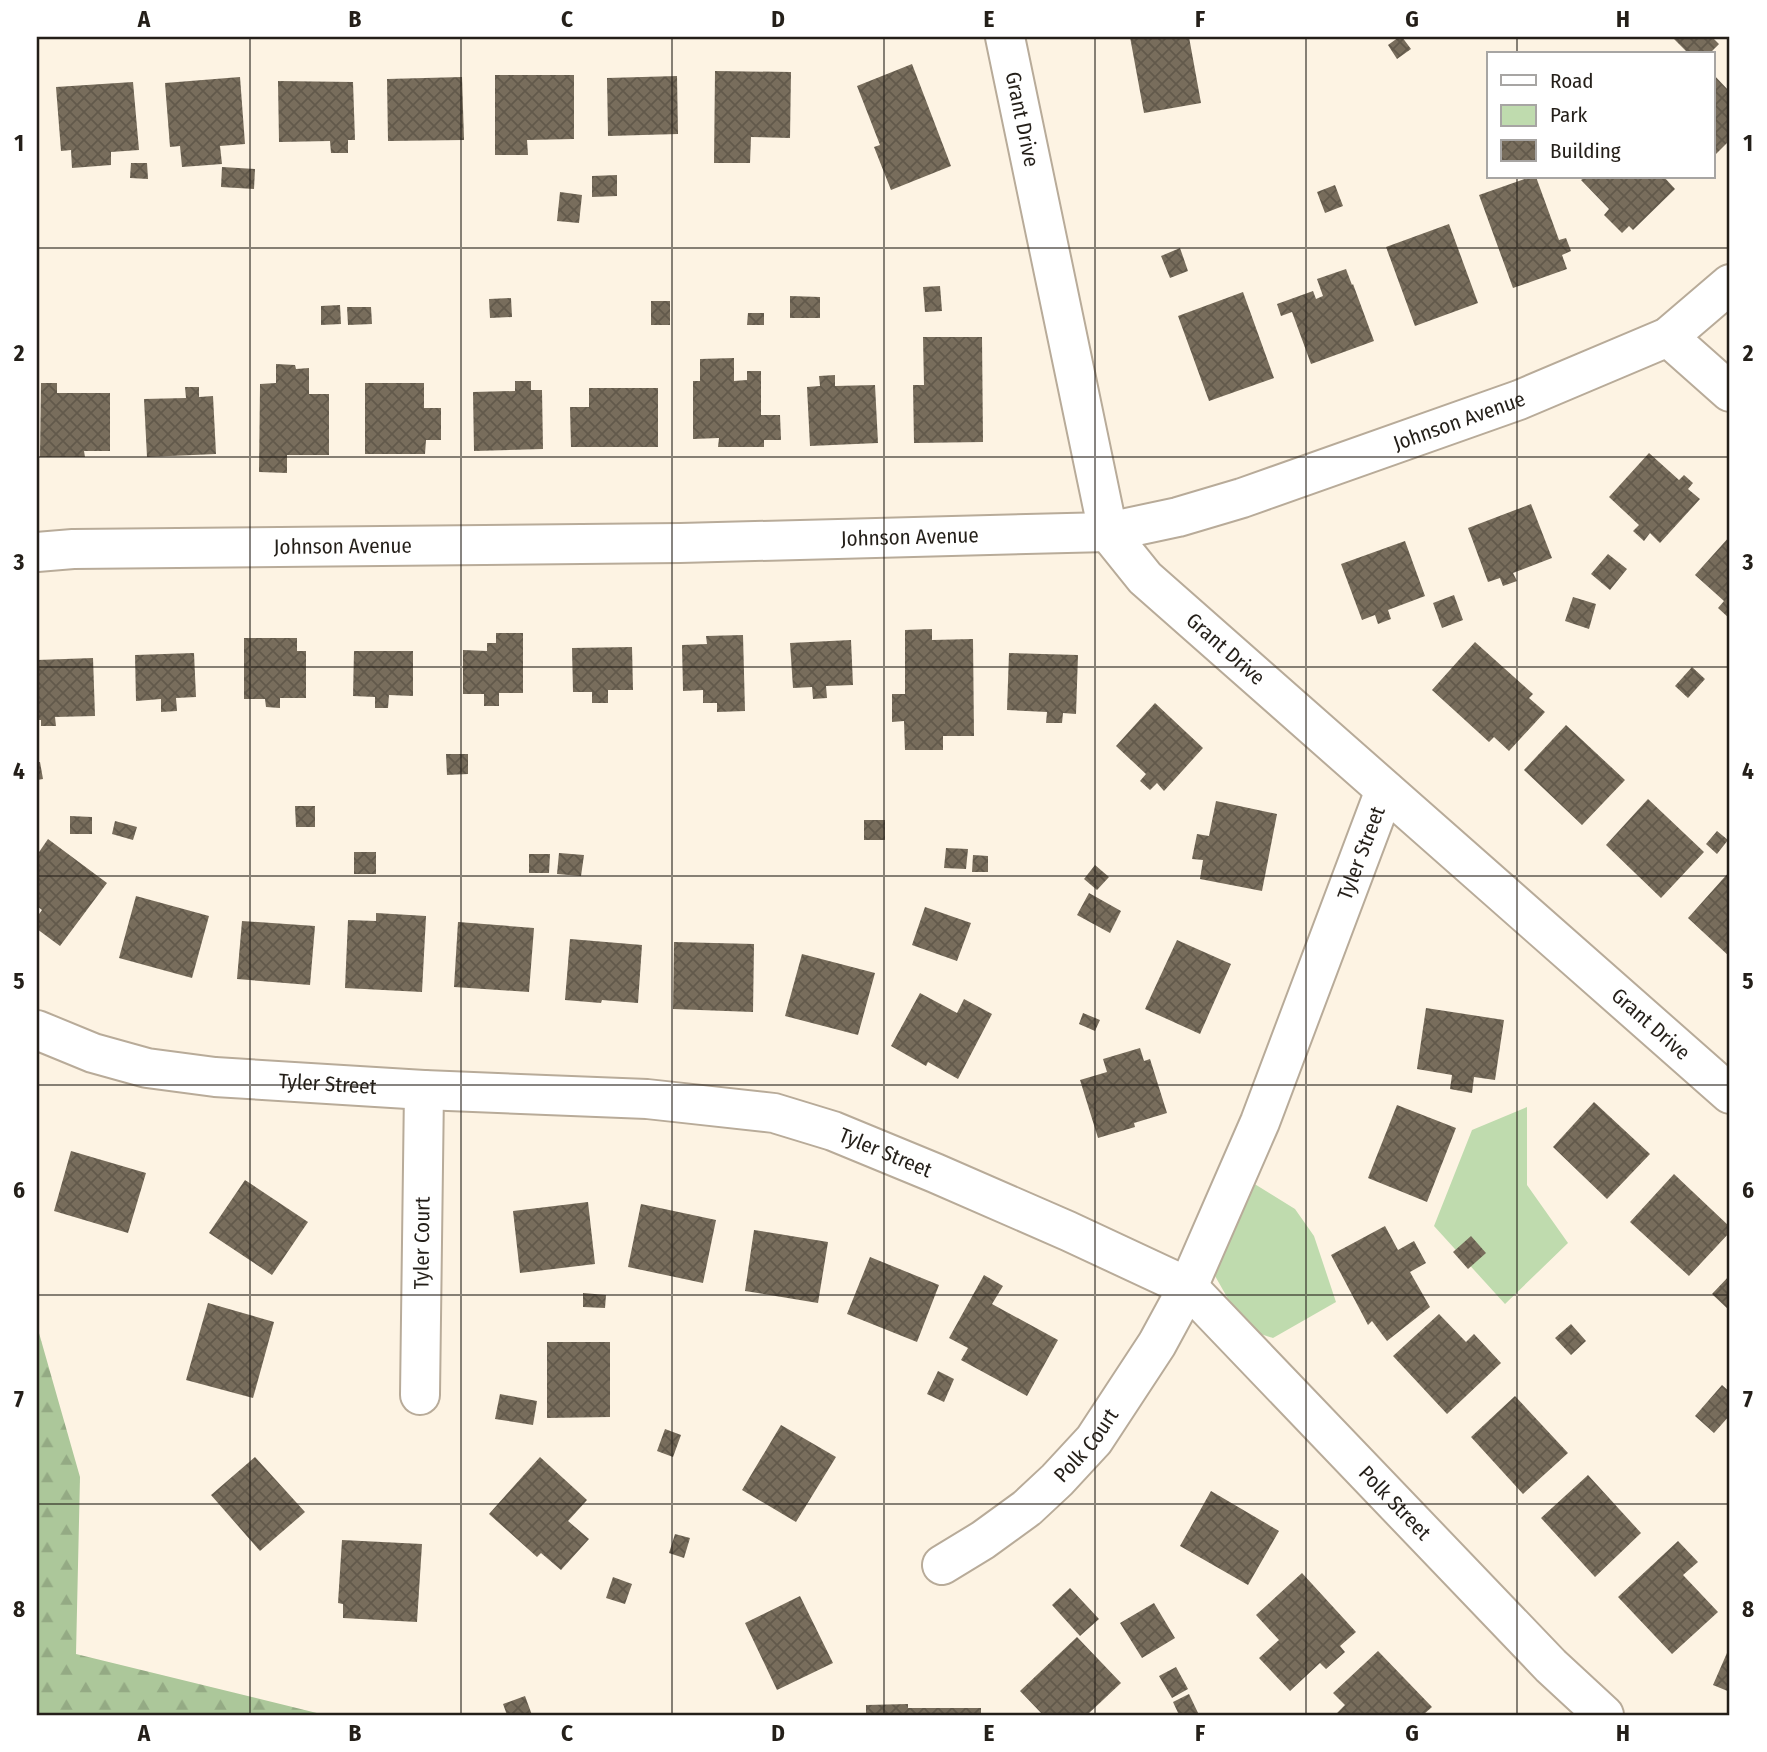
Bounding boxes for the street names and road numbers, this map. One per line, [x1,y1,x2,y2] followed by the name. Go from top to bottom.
[1000,69,1045,169] street label: Grant Drive
[1390,386,1529,456] street label: Johnson Avenue
[840,522,979,552] street label: Johnson Avenue
[274,533,412,560] street label: Johnson Avenue
[1181,607,1270,691] street label: Grant Drive
[1332,803,1391,904] street label: Tyler Street
[1606,982,1695,1066] street label: Grant Drive
[278,1068,377,1100] street label: Tyler Street
[835,1122,936,1183] street label: Tyler Street
[408,1196,436,1290] street label: Tyler Court
[1048,1403,1124,1488] street label: Polk Court
[1353,1460,1437,1546] street label: Polk Street

